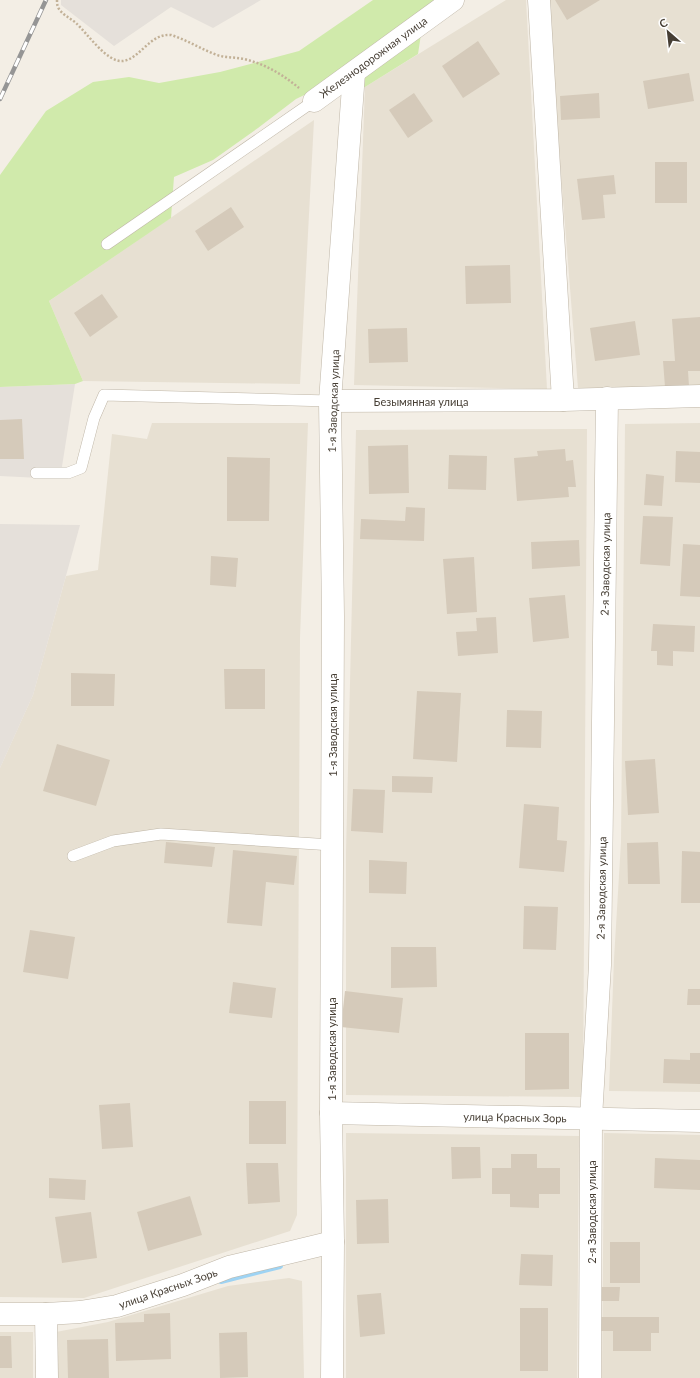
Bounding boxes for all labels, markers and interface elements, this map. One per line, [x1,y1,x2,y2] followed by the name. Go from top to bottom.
[648,12,688,52] north arrow
[317,14,429,100] street label: Железнодорожная улица
[657,15,670,30] text: С
[325,349,341,453] street label: 1-я Заводская улица
[374,395,468,408] street label: Безымянная улица
[598,512,612,616] street label: 2-я Заводская улица
[326,673,339,777] street label: 1-я Заводская улица
[594,836,608,940] street label: 2-я Заводская улица
[325,997,338,1101] street label: 1-я Заводская улица
[463,1110,567,1124] street label: улица Красных Зорь
[585,1160,598,1264] street label: 2-я Заводская улица
[117,1265,219,1311] street label: улица Красных Зорь

